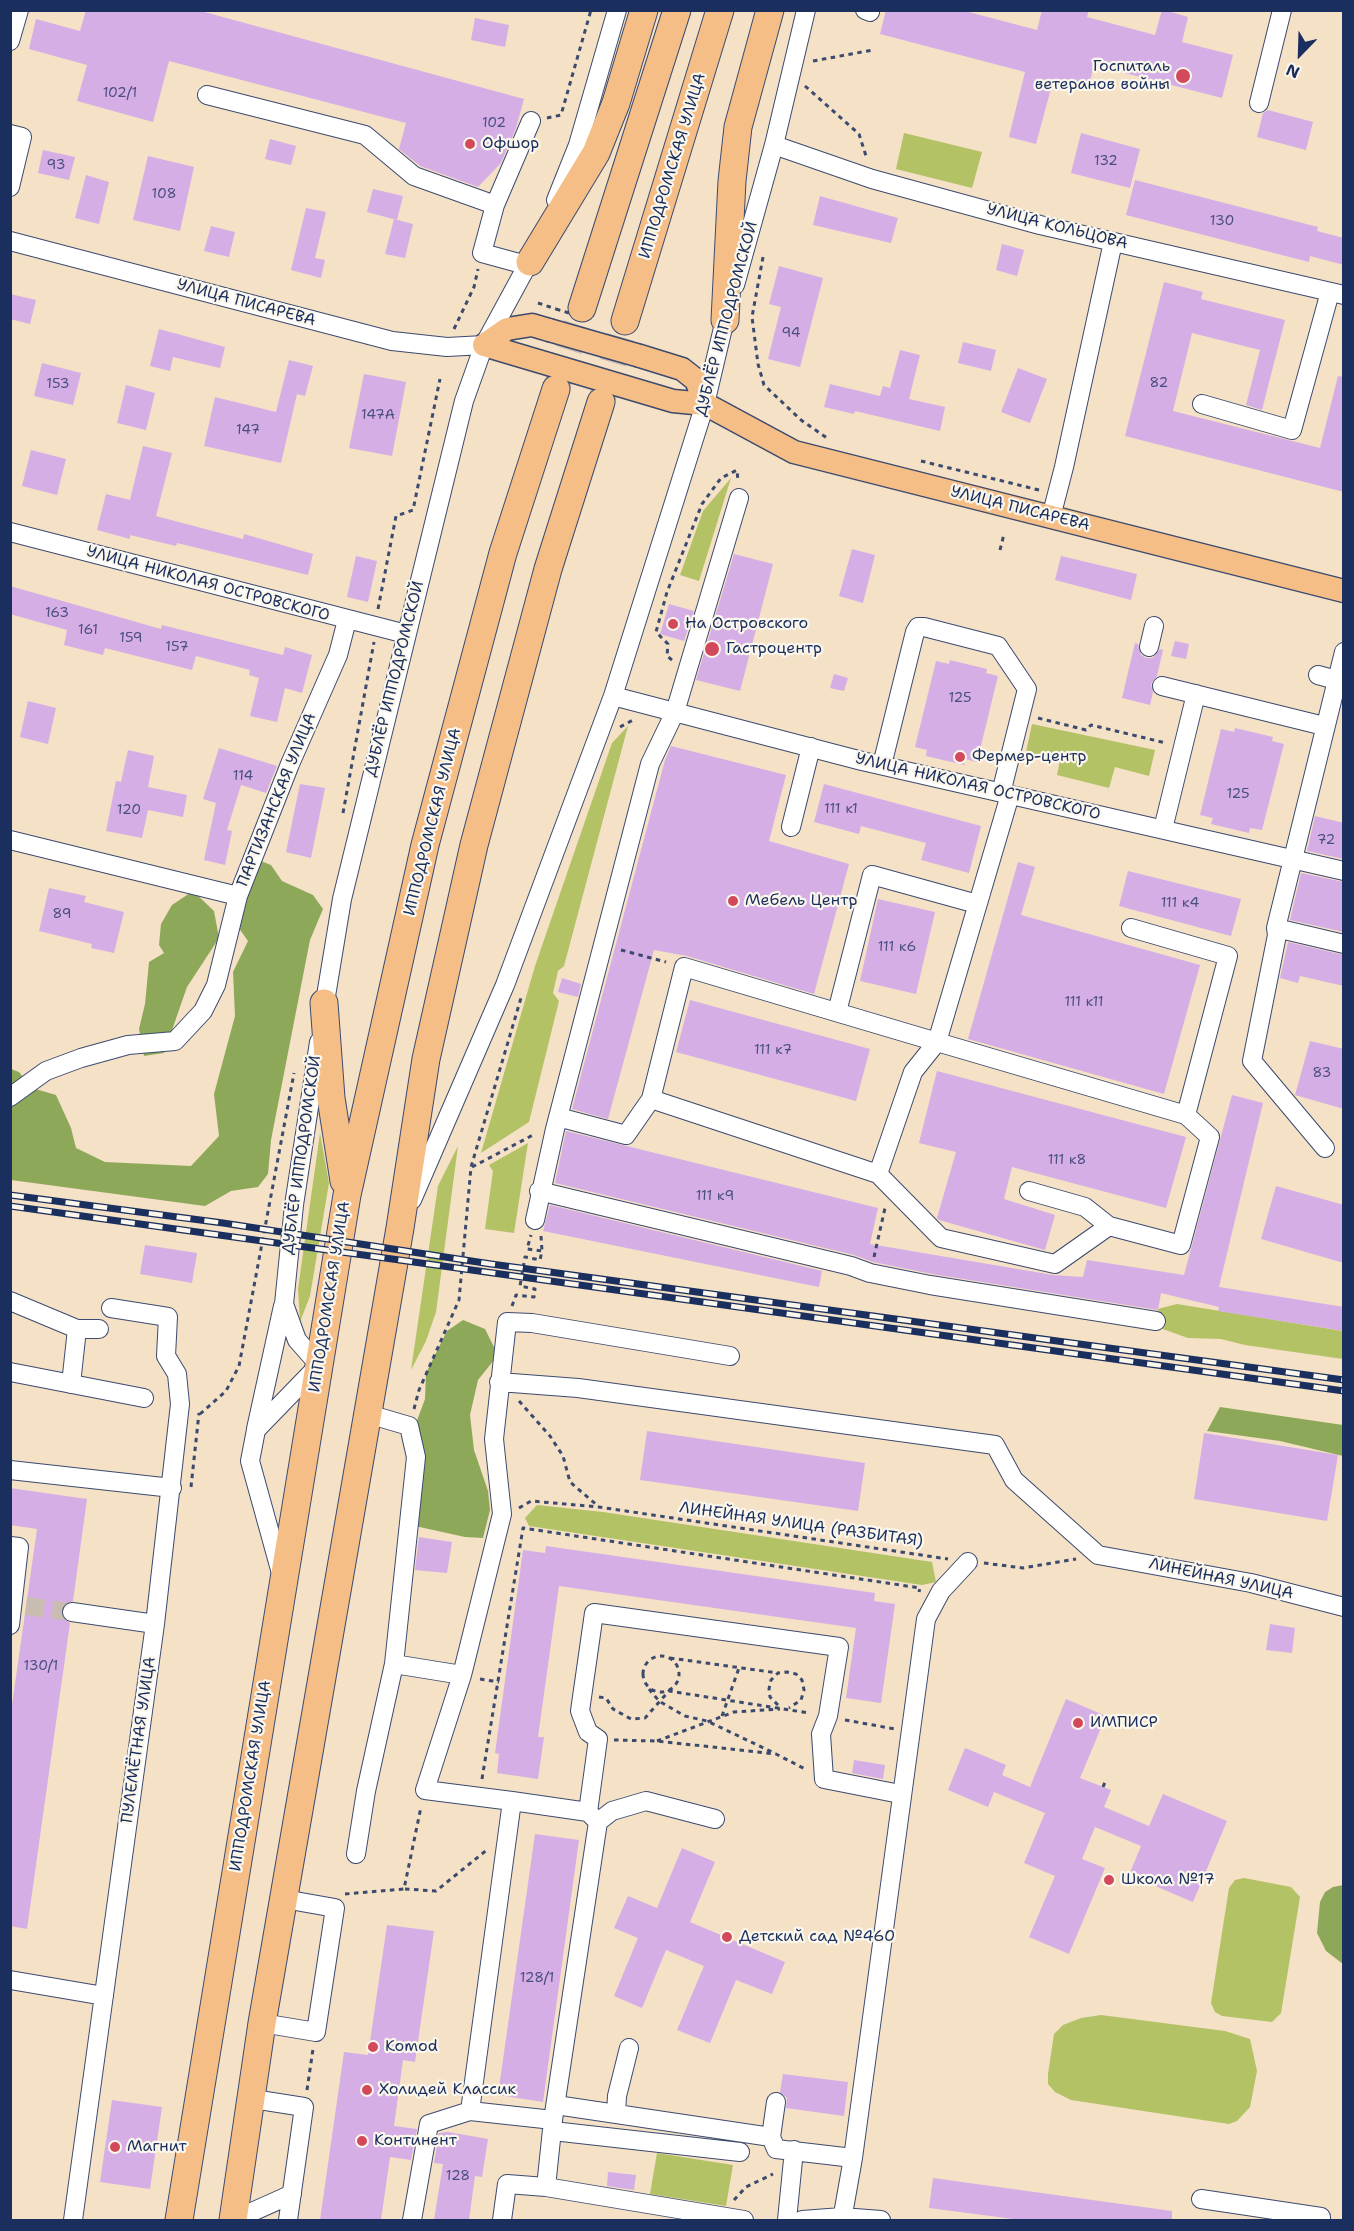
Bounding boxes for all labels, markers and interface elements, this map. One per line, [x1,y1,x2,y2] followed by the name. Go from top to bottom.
[1270,24,1330,84] north arrow
[1035,57,1170,95] place label: Госпиталь ветеранов войны
[1283,59,1303,83] text: N
[1174,67,1192,85] marker: Госпиталь ветеранов войны
[636,71,710,261] street label: ИППОДРОМСКАЯ УЛИЦА
[103,85,137,101] house number: 102/1
[482,115,506,131] house number: 102
[482,134,539,154] place label: Офшор
[463,137,477,151] marker: Офшор
[1094,153,1118,169] house number: 132
[47,157,65,173] house number: 93
[152,186,176,202] house number: 108
[984,200,1130,254] street label: УЛИЦА КОЛЬЦОВА
[1210,213,1234,229] house number: 130
[692,220,762,418] street label: ДУБЛЁР ИППОДРОМСКОЙ
[174,275,318,331] street label: УЛИЦА ПИСАРЕВА
[781,325,801,341] house number: 94
[1150,375,1168,391] house number: 82
[46,376,70,392] house number: 153
[361,407,395,423] house number: 147А
[236,422,260,438] house number: 147
[948,482,1092,536] street label: УЛИЦА ПИСАРЕВА
[84,542,332,626] street label: УЛИЦА НИКОЛАЯ ОСТРОВСКОГО
[361,579,429,779] street label: ДУБЛЁР ИППОДРОМСКОЙ
[45,605,69,621] house number: 163
[685,614,808,634] place label: На Островского
[666,617,680,631] marker: На Островского
[78,622,98,638] house number: 161
[119,630,143,646] house number: 159
[165,639,189,655] house number: 157
[726,639,822,659] place label: Гастроцентр
[703,640,721,658] marker: Гастроцентр
[948,690,972,706] house number: 125
[233,710,321,890] street label: ПАРТИЗАНСКАЯ УЛИЦА
[400,726,466,918] street label: ИППОДРОМСКАЯ УЛИЦА
[972,747,1086,767] place label: Фермер-центр
[854,749,1102,825] street label: УЛИЦА НИКОЛАЯ ОСТРОВСКОГО
[953,750,967,764] marker: Фермер-центр
[233,768,253,784] house number: 114
[1226,786,1250,802] house number: 125
[824,801,858,817] house number: 111 к1
[117,802,141,818] house number: 120
[1317,832,1335,848] house number: 72
[745,891,857,911] place label: Мебель Центр
[726,894,740,908] marker: Мебель Центр
[1161,895,1199,911] house number: 111 к4
[53,906,71,922] house number: 89
[878,939,916,955] house number: 111 к6
[1064,994,1104,1010] house number: 111 к11
[754,1042,792,1058] house number: 111 к7
[279,1054,325,1256] street label: ДУБЛЁР ИППОДРОМСКОЙ
[1313,1065,1331,1081] house number: 83
[1048,1152,1086,1168] house number: 111 к8
[696,1188,734,1204] house number: 111 к9
[305,1200,355,1394] street label: ИППОДРОМСКАЯ УЛИЦА
[678,1498,924,1552] street label: ЛИНЕЙНАЯ УЛИЦА (РАЗБИТАЯ)
[1147,1554,1295,1604] street label: ЛИНЕЙНАЯ УЛИЦА
[118,1656,160,1824] street label: ПУЛЕМЁТНАЯ УЛИЦА
[24,1658,58,1674] house number: 130/1
[226,1679,276,1873] street label: ИППОДРОМСКАЯ УЛИЦА
[1090,1713,1158,1733] place label: ИМПИСР
[1071,1716,1085,1730] marker: ИМПИСР
[1121,1870,1215,1890] place label: Школа №17
[1102,1873,1116,1887] marker: Школа №17
[739,1927,895,1947] place label: Детский сад №460
[720,1930,734,1944] marker: Детский сад №460
[520,1970,554,1986] house number: 128/1
[385,2037,438,2057] place label: Komod
[366,2040,380,2054] marker: Komod
[379,2080,516,2100] place label: Холидей Классик
[360,2083,374,2097] marker: Холидей Классик
[374,2131,457,2151] place label: Континент
[355,2134,369,2148] marker: Континент
[127,2137,187,2157] place label: Магнит
[108,2140,122,2154] marker: Магнит
[446,2168,470,2184] house number: 128

